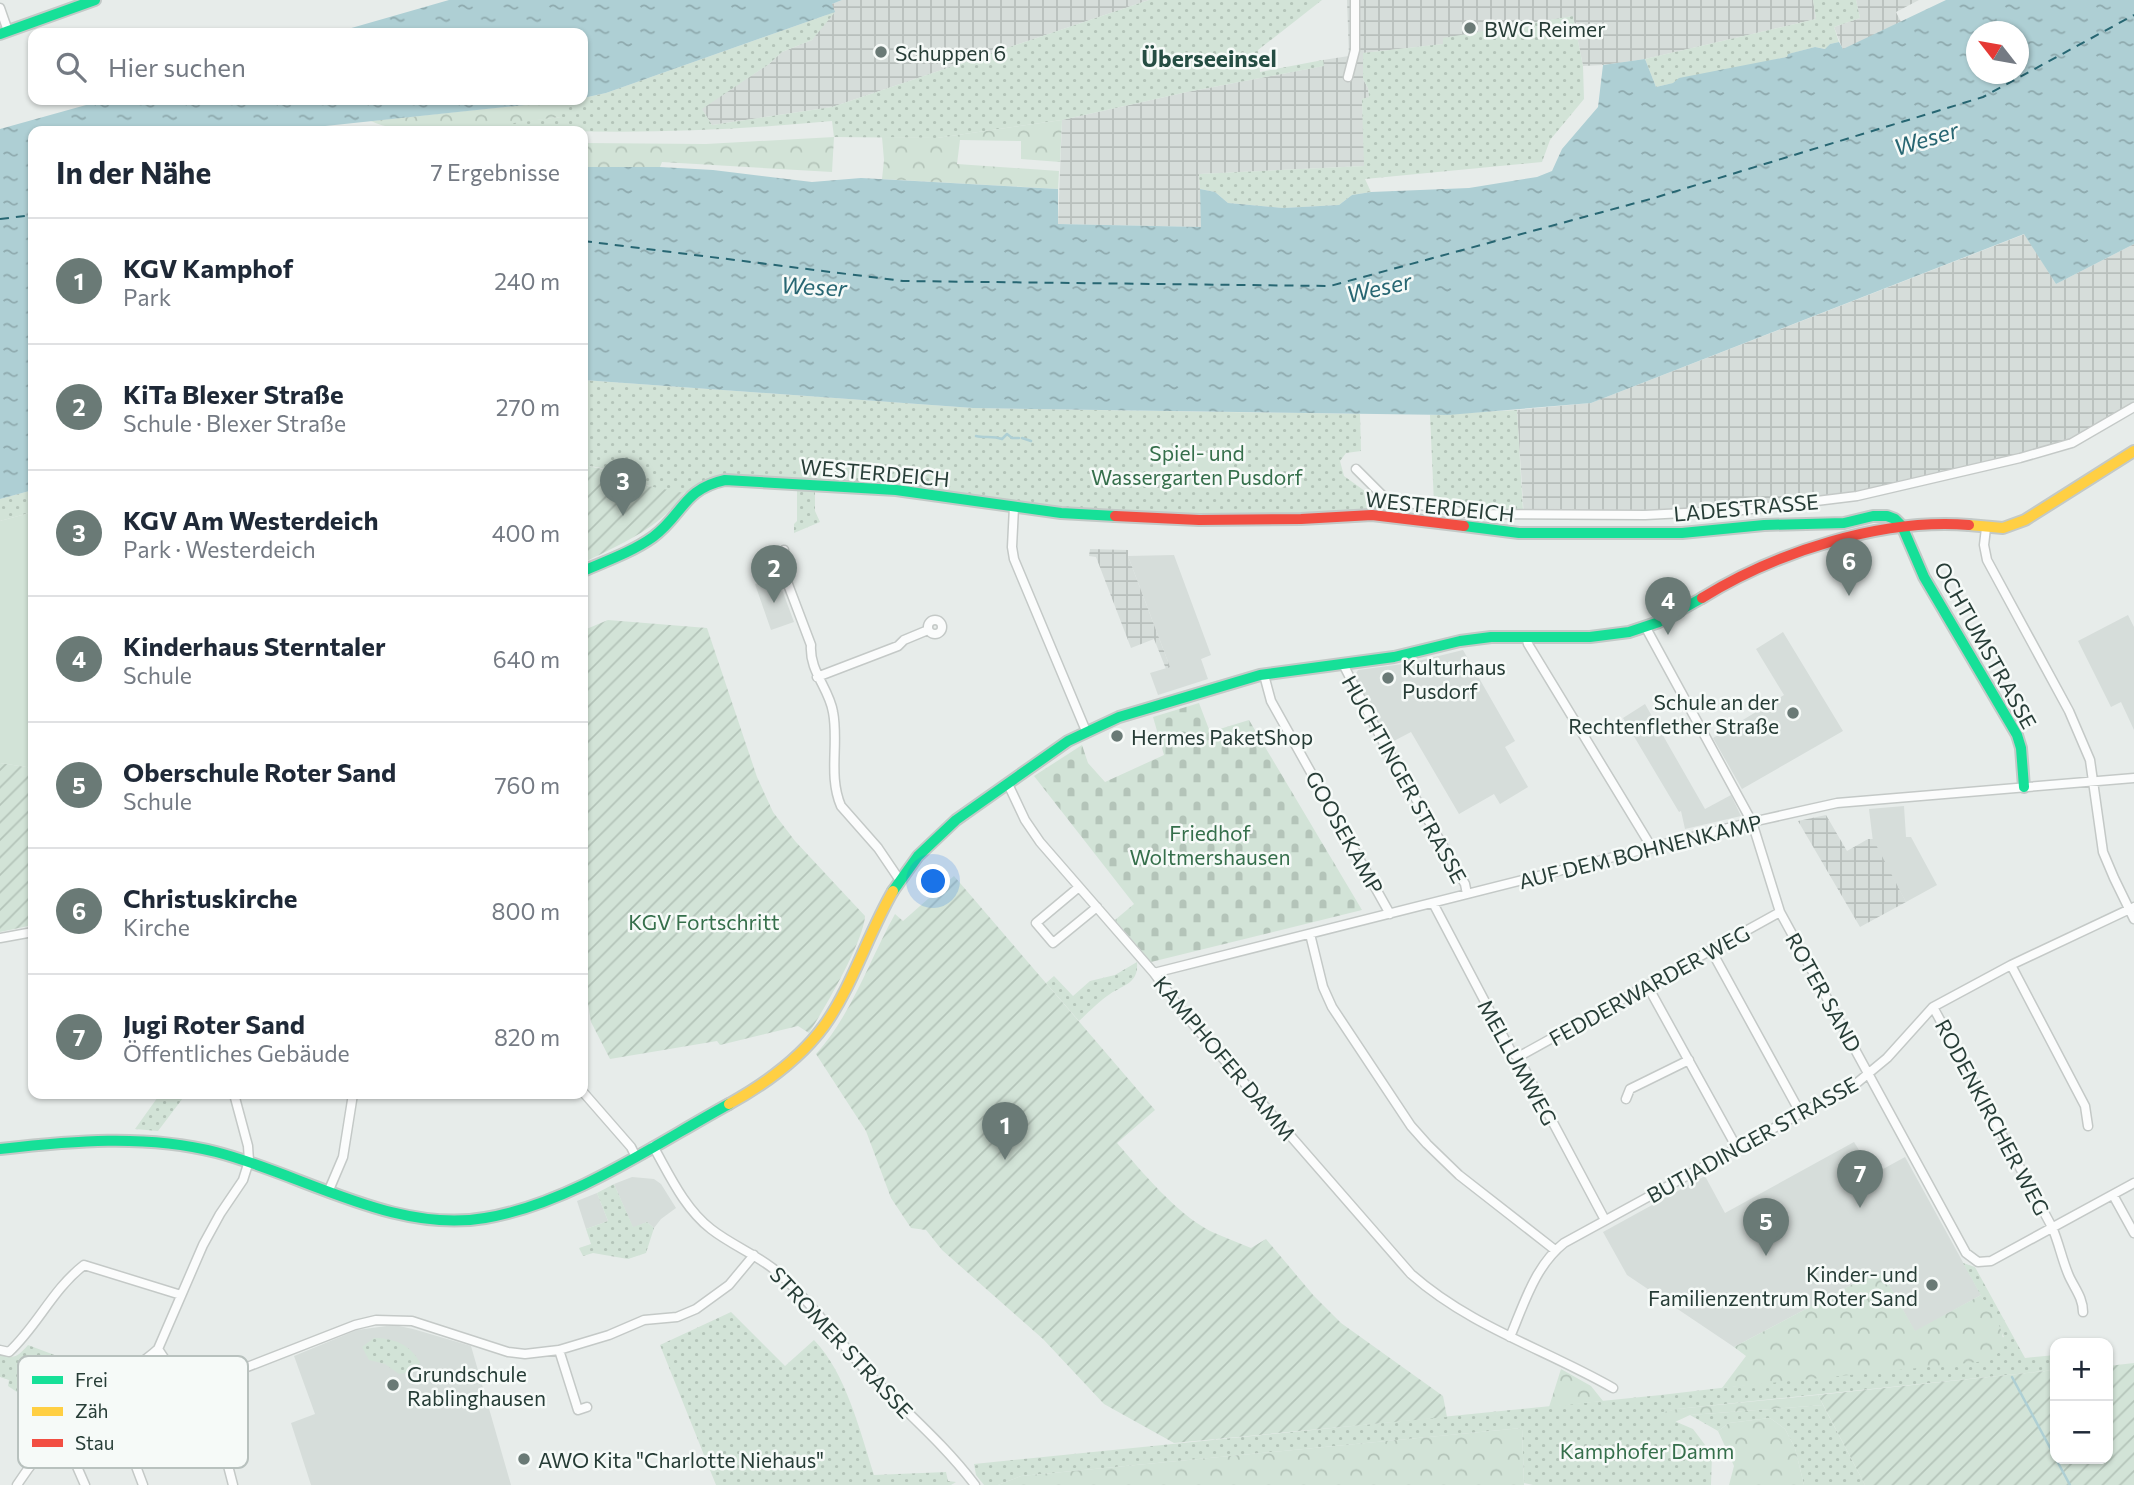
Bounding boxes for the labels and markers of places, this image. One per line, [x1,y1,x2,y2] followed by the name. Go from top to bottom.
[1484,16,1606,41] place label: BWG Reimer
[1462,20,1478,36] marker: BWG Reimer
[895,40,1006,65] place label: Schuppen 6
[873,44,889,60] marker: Schuppen 6
[600,458,646,516] pin: 3
[1826,538,1872,596] pin: 6
[751,545,797,603] pin: 2
[1645,577,1691,635] pin: 4
[1402,654,1506,703] place label: Kulturhaus Pusdorf
[1380,670,1396,686] marker: Kulturhaus Pusdorf
[1568,689,1779,738] place label: Schule an der Rechtenflether Straße
[1785,705,1801,721] marker: Schule an der Rechtenflether Straße
[1131,724,1313,749] place label: Hermes PaketShop
[1109,728,1125,744] marker: Hermes PaketShop
[982,1102,1028,1160] pin: 1
[1837,1150,1883,1208] pin: 7
[1743,1198,1789,1256] pin: 5
[1648,1261,1918,1310] place label: Kinder- und Familienzentrum Roter Sand
[1924,1277,1940,1293] marker: Kinder- und Familienzentrum Roter Sand
[407,1361,546,1410] place label: Grundschule Rablinghausen
[385,1377,401,1393] marker: Grundschule Rablinghausen
[538,1447,824,1472] place label: AWO Kita "Charlotte Niehaus"
[516,1451,532,1467] marker: AWO Kita "Charlotte Niehaus"

